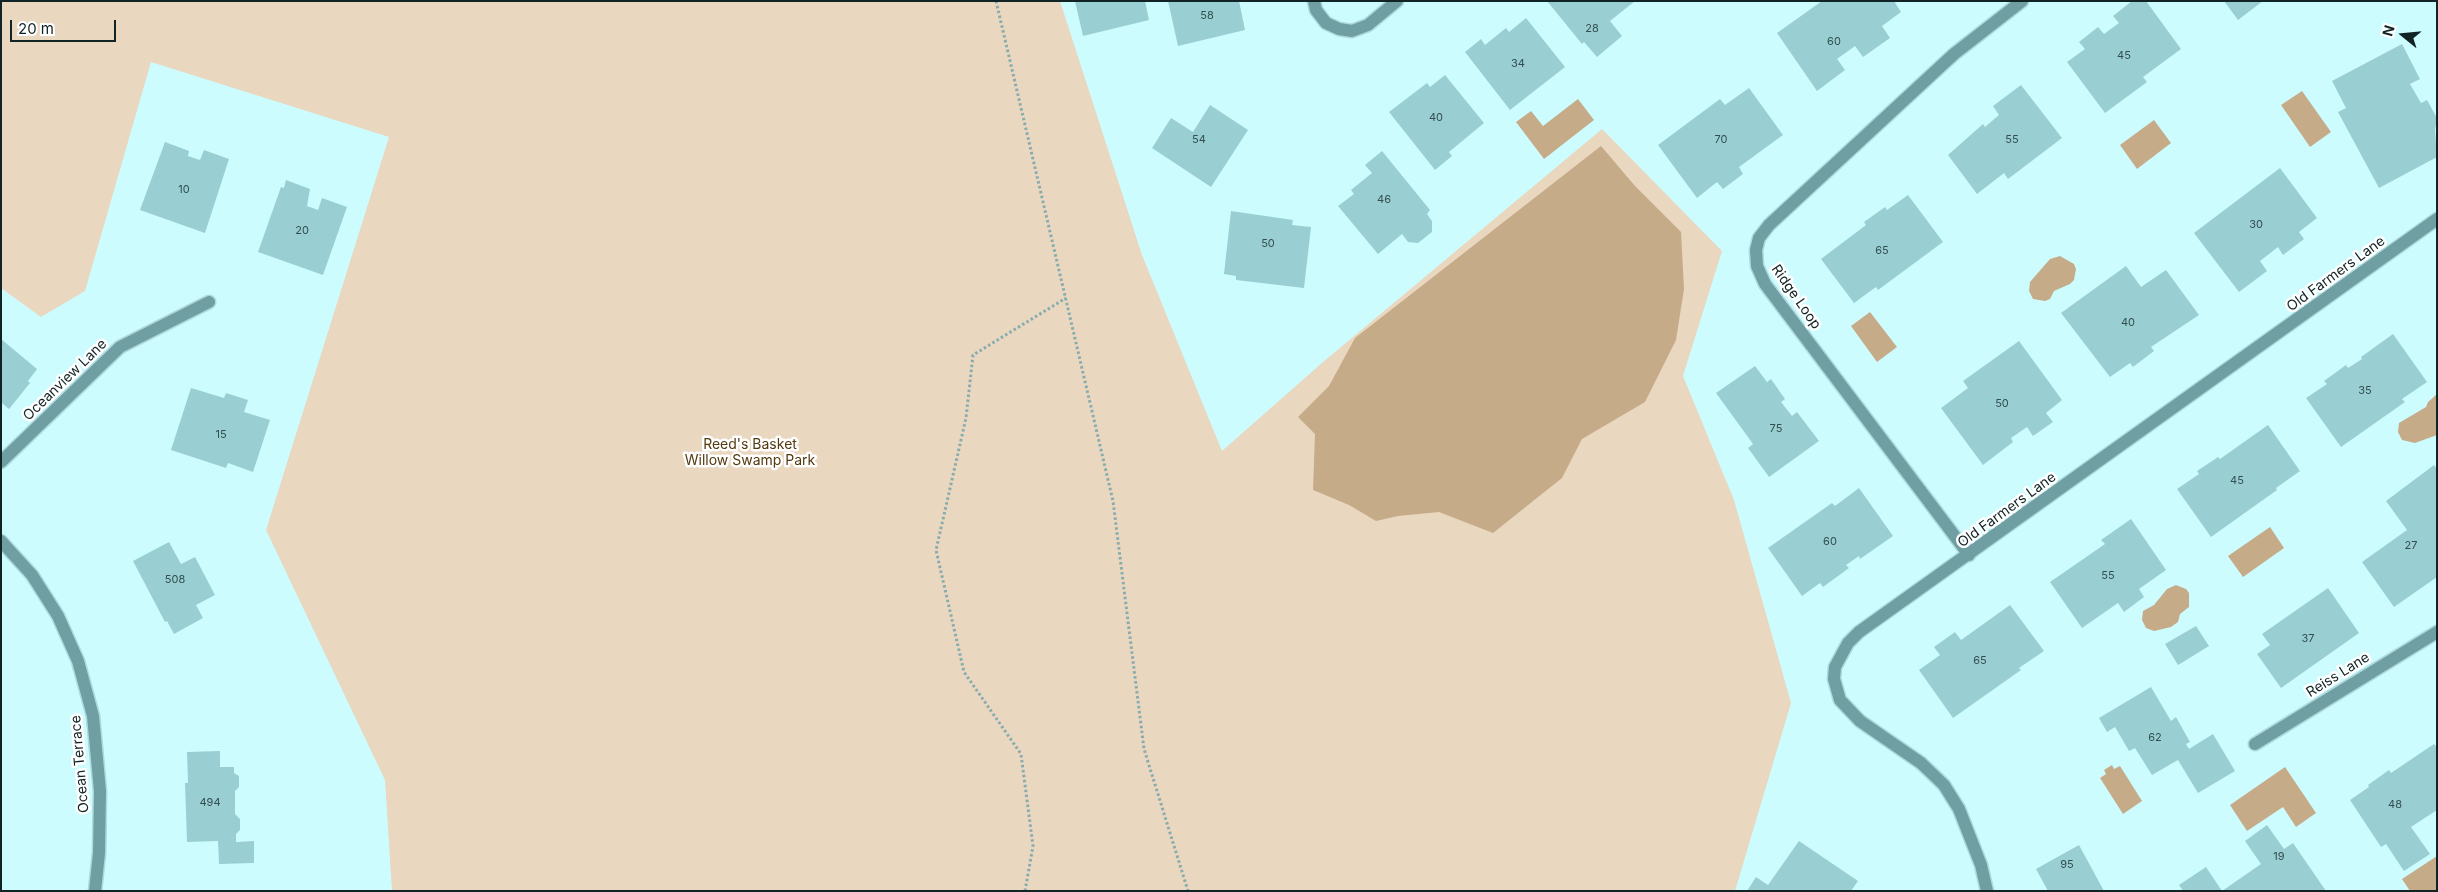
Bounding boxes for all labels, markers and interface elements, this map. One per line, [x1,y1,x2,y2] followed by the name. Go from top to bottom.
[1200,9,1214,23] house number: 58
[12,10,119,42] scale bar
[2378,10,2428,60] north arrow
[18,19,54,38] text: 20 m
[1585,22,1599,36] house number: 28
[2378,23,2398,38] text: N
[1827,35,1841,49] house number: 60
[2117,49,2131,63] house number: 45
[1511,57,1525,71] house number: 34
[1429,111,1443,125] house number: 40
[1192,133,1206,147] house number: 54
[1715,133,1727,147] house number: 70
[2005,133,2019,147] house number: 55
[178,183,190,197] house number: 10
[1377,193,1391,207] house number: 46
[2249,218,2263,232] house number: 30
[295,224,309,238] house number: 20
[2284,233,2388,315] street label: Old Farmers Lane
[1261,237,1275,251] house number: 50
[1875,244,1889,258] house number: 65
[1768,261,1824,333] street label: Ridge Loop
[2121,316,2135,330] house number: 40
[20,336,110,424] street label: Oceanview Lane
[2358,384,2372,398] house number: 35
[1995,397,2009,411] house number: 50
[1770,422,1782,436] house number: 75
[215,428,227,442] house number: 15
[685,437,815,470] park label: Reed's Basket Willow Swamp Park
[1955,469,2059,551] street label: Old Farmers Lane
[2230,474,2244,488] house number: 45
[1823,535,1837,549] house number: 60
[2405,539,2417,553] house number: 27
[2101,569,2115,583] house number: 55
[165,573,185,587] house number: 508
[2301,632,2315,646] house number: 37
[2303,649,2373,701] street label: Reiss Lane
[1973,654,1987,668] house number: 65
[67,714,93,814] street label: Ocean Terrace
[2148,731,2162,745] house number: 62
[199,796,221,810] house number: 494
[2388,798,2402,812] house number: 48
[2273,850,2285,864] house number: 19
[2060,858,2074,872] house number: 95

